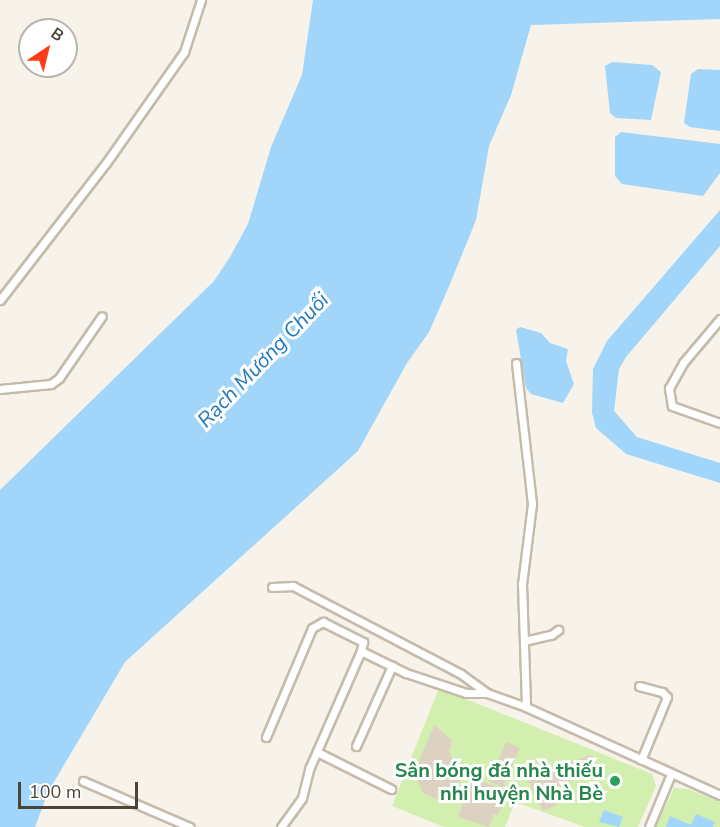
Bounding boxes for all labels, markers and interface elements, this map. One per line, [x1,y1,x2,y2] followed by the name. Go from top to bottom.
[18,18,78,78] north arrow
[46,23,68,47] text: B
[192,287,334,433] water label: Rạch Mương Chuối
[395,758,603,805] place label: Sân bóng đá nhà thiếu nhi huyện Nhà Bè
[21,770,141,808] scale bar
[608,774,622,788] marker: Sân bóng đá nhà thiếu nhi huyện Nhà Bè
[29,780,81,804] text: 100 m

